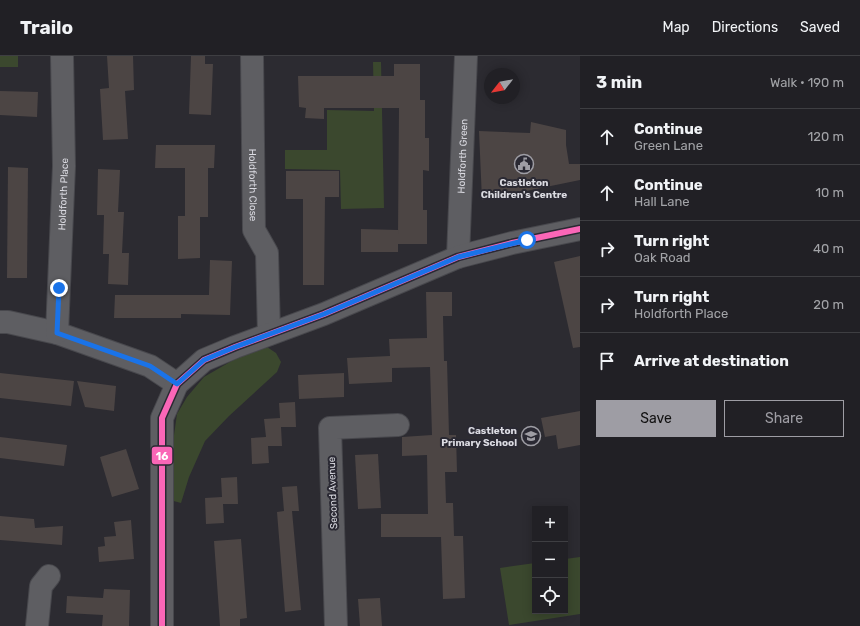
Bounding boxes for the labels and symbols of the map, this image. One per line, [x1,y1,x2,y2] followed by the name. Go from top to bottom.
[484,68,520,104] north arrow
[456,118,471,194] street label: Holdforth Green
[246,149,259,222] street label: Holdforth Close
[513,153,535,175] public building icon: Castleton Children's Centre
[56,157,71,231] street label: Holdforth Place
[481,177,567,201] place label: Castleton Children's Centre
[518,231,536,249] route start
[50,279,68,297] route end
[441,425,517,449] place label: Castleton Primary School
[520,425,542,447] school or university icon: Castleton Primary School
[151,446,173,465] line badge: 16
[156,450,168,463] text: 16
[326,456,340,529] street label: Second Avenue

